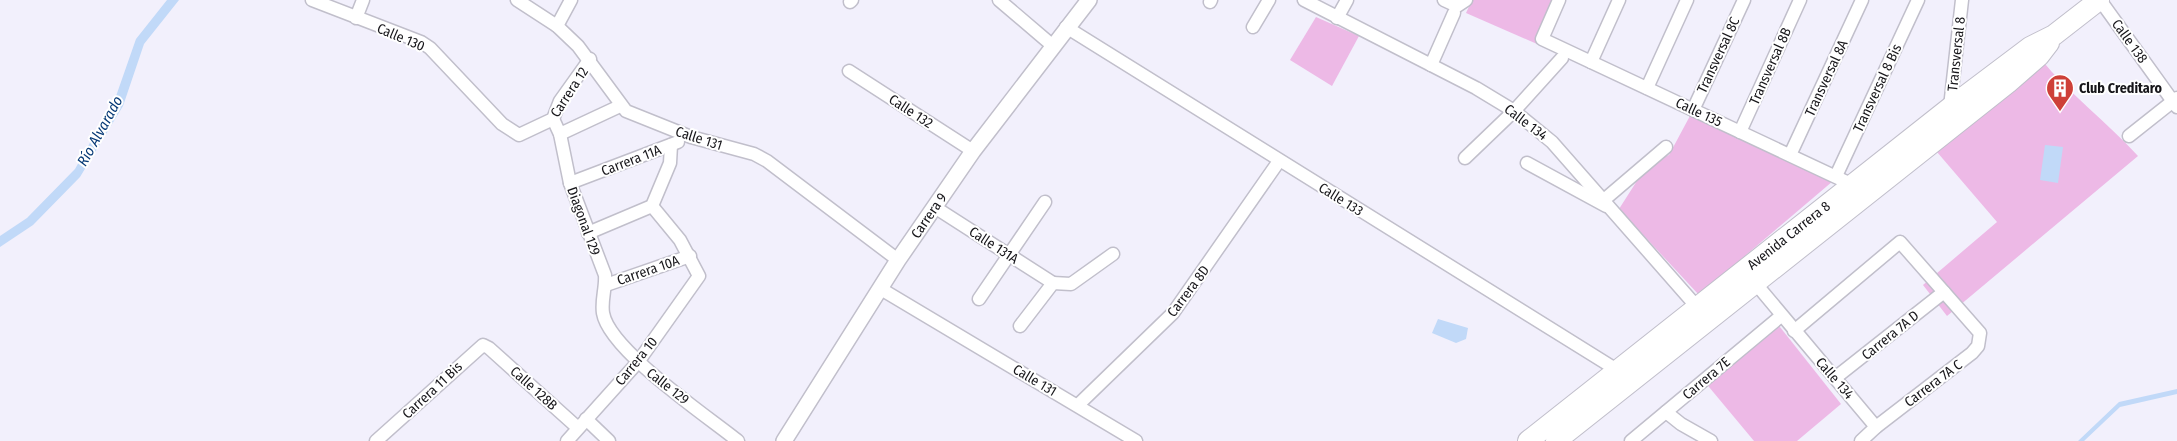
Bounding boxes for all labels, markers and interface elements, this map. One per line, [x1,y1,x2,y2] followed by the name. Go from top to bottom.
[1693,14,1743,96] street label: Transversal 8C
[1944,16,1969,92] street label: Transversal 8
[2108,16,2151,67] street label: Calle 138
[374,20,427,55] street label: Calle 130
[1746,25,1795,107] street label: Transversal 8B
[1801,37,1852,119] street label: Transversal 8A
[1850,41,1905,135] street label: Transversal 8 Bis
[547,64,592,121] street label: Carrera 12
[2045,73,2075,112] building icon: Club Creditaro
[2079,80,2163,97] place label: Club Creditaro
[886,91,936,132] street label: Calle 132
[73,93,127,169] water label: Río Alvarado
[1673,94,1725,131] street label: Calle 135
[1501,101,1551,144] street label: Calle 134
[673,123,724,154] street label: Calle 131
[599,141,664,180] street label: Carrera 11A
[1315,179,1366,220] street label: Calle 133
[563,185,604,258] street label: Diagonal 129
[907,189,951,242] street label: Carrera 9
[1744,198,1834,273] street label: Avenida Carrera 8
[966,223,1022,268] street label: Calle 131A
[615,252,682,289] street label: Carrera 10A
[1164,262,1213,320] street label: Carrera 8D
[1858,307,1922,364] street label: Carrera 7A D
[612,334,661,389] street label: Carrera 10
[1679,353,1734,403] street label: Carrera 7E
[1812,354,1857,403] street label: Calle 134
[1901,356,1965,411] street label: Carrera 7A C
[399,358,466,422] street label: Carrera 11 Bis
[1010,361,1060,400] street label: Calle 131
[507,363,561,414] street label: Calle 128B
[643,364,693,408] street label: Calle 129

